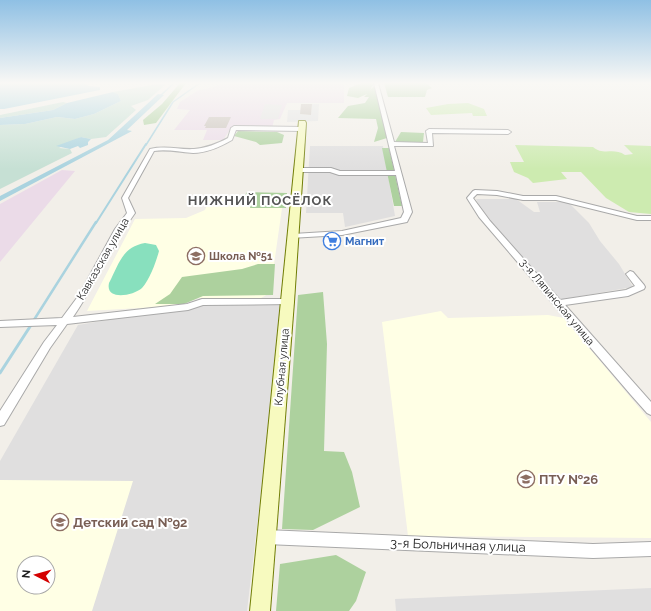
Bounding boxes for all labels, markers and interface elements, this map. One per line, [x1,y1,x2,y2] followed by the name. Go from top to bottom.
[188,193,332,208] district label: НИЖНИЙ ПОСЁЛОК
[74,216,132,302] street label: Кавказская улица
[322,231,342,251] supermarket icon: Магнит
[345,235,385,248] place label: Магнит
[186,246,206,266] school or university icon: Школа №51
[209,250,273,263] place label: Школа №51
[517,256,597,348] street label: 3-я Ляпинская улица
[272,328,292,406] street label: Клубная улица
[516,469,536,489] school or university icon: ПТУ №26
[539,472,598,487] place label: ПТУ №26
[50,512,70,532] school or university icon: Детский сад №92
[73,515,187,530] place label: Детский сад №92
[390,535,526,555] street label: 3-я Больничная улица
[16,555,56,595] north arrow
[20,569,33,579] text: N

